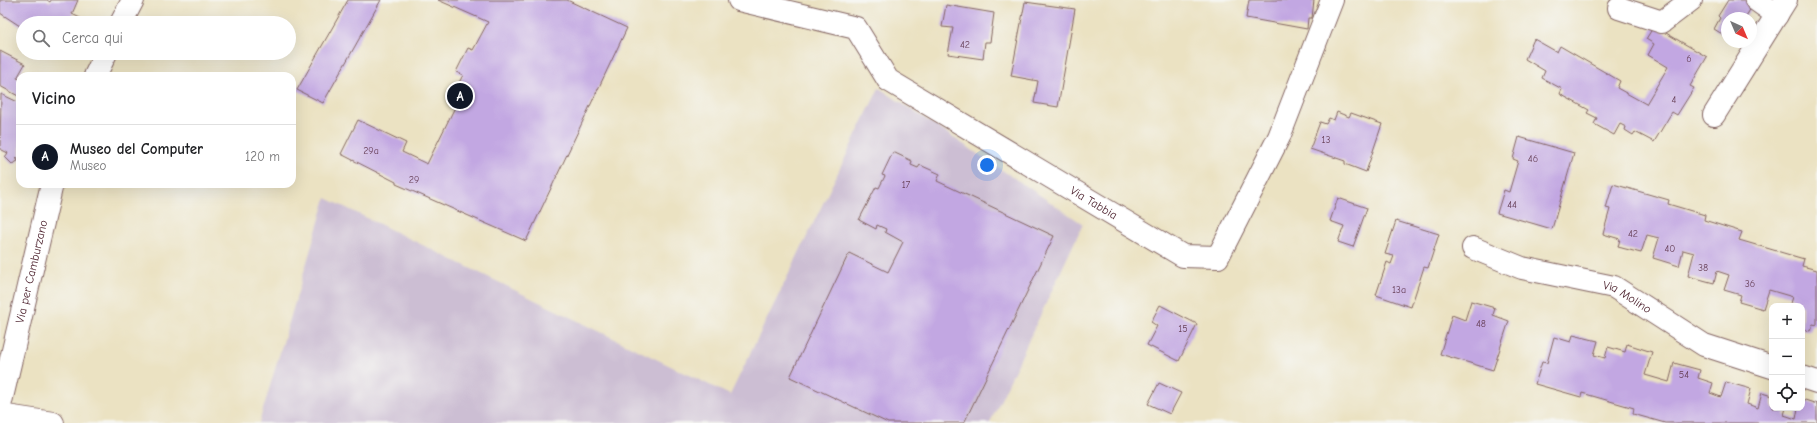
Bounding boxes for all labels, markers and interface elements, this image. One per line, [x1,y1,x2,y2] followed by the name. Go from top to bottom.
[1721,12,1757,48] north arrow
[16,16,296,60] search box
[30,27,52,49] icon: search
[62,29,123,47] text: Cerca qui
[960,39,970,51] house number: 42
[1686,53,1692,65] house number: 6
[447,81,473,111] pin: A
[32,89,75,108] text: Vicino
[1672,94,1677,106] house number: 4
[1321,134,1331,146] house number: 13
[70,140,203,158] text: Museo del Computer
[363,145,379,157] house number: 29a
[41,149,49,164] text: A
[245,149,280,164] text: 120 m
[1528,153,1538,165] house number: 46
[977,155,997,175] your location
[70,158,106,173] text: Museo
[409,174,419,186] house number: 29
[902,179,911,191] house number: 17
[1068,183,1120,222] street label: Via Tabbia
[1507,199,1517,211] house number: 44
[13,219,50,325] street label: Via per Camburzano
[1628,228,1638,240] house number: 42
[1665,243,1675,255] house number: 40
[1698,262,1708,274] house number: 38
[1602,278,1654,316] street label: Via Molino
[1745,278,1755,290] house number: 36
[1392,284,1406,296] house number: 13a
[1769,303,1805,411] map controls
[1769,303,1805,339] button: +
[1476,318,1486,330] house number: 48
[1178,323,1188,335] house number: 15
[1769,339,1805,375] button: −
[1679,369,1689,381] house number: 54
[1769,375,1805,411] button: locate

